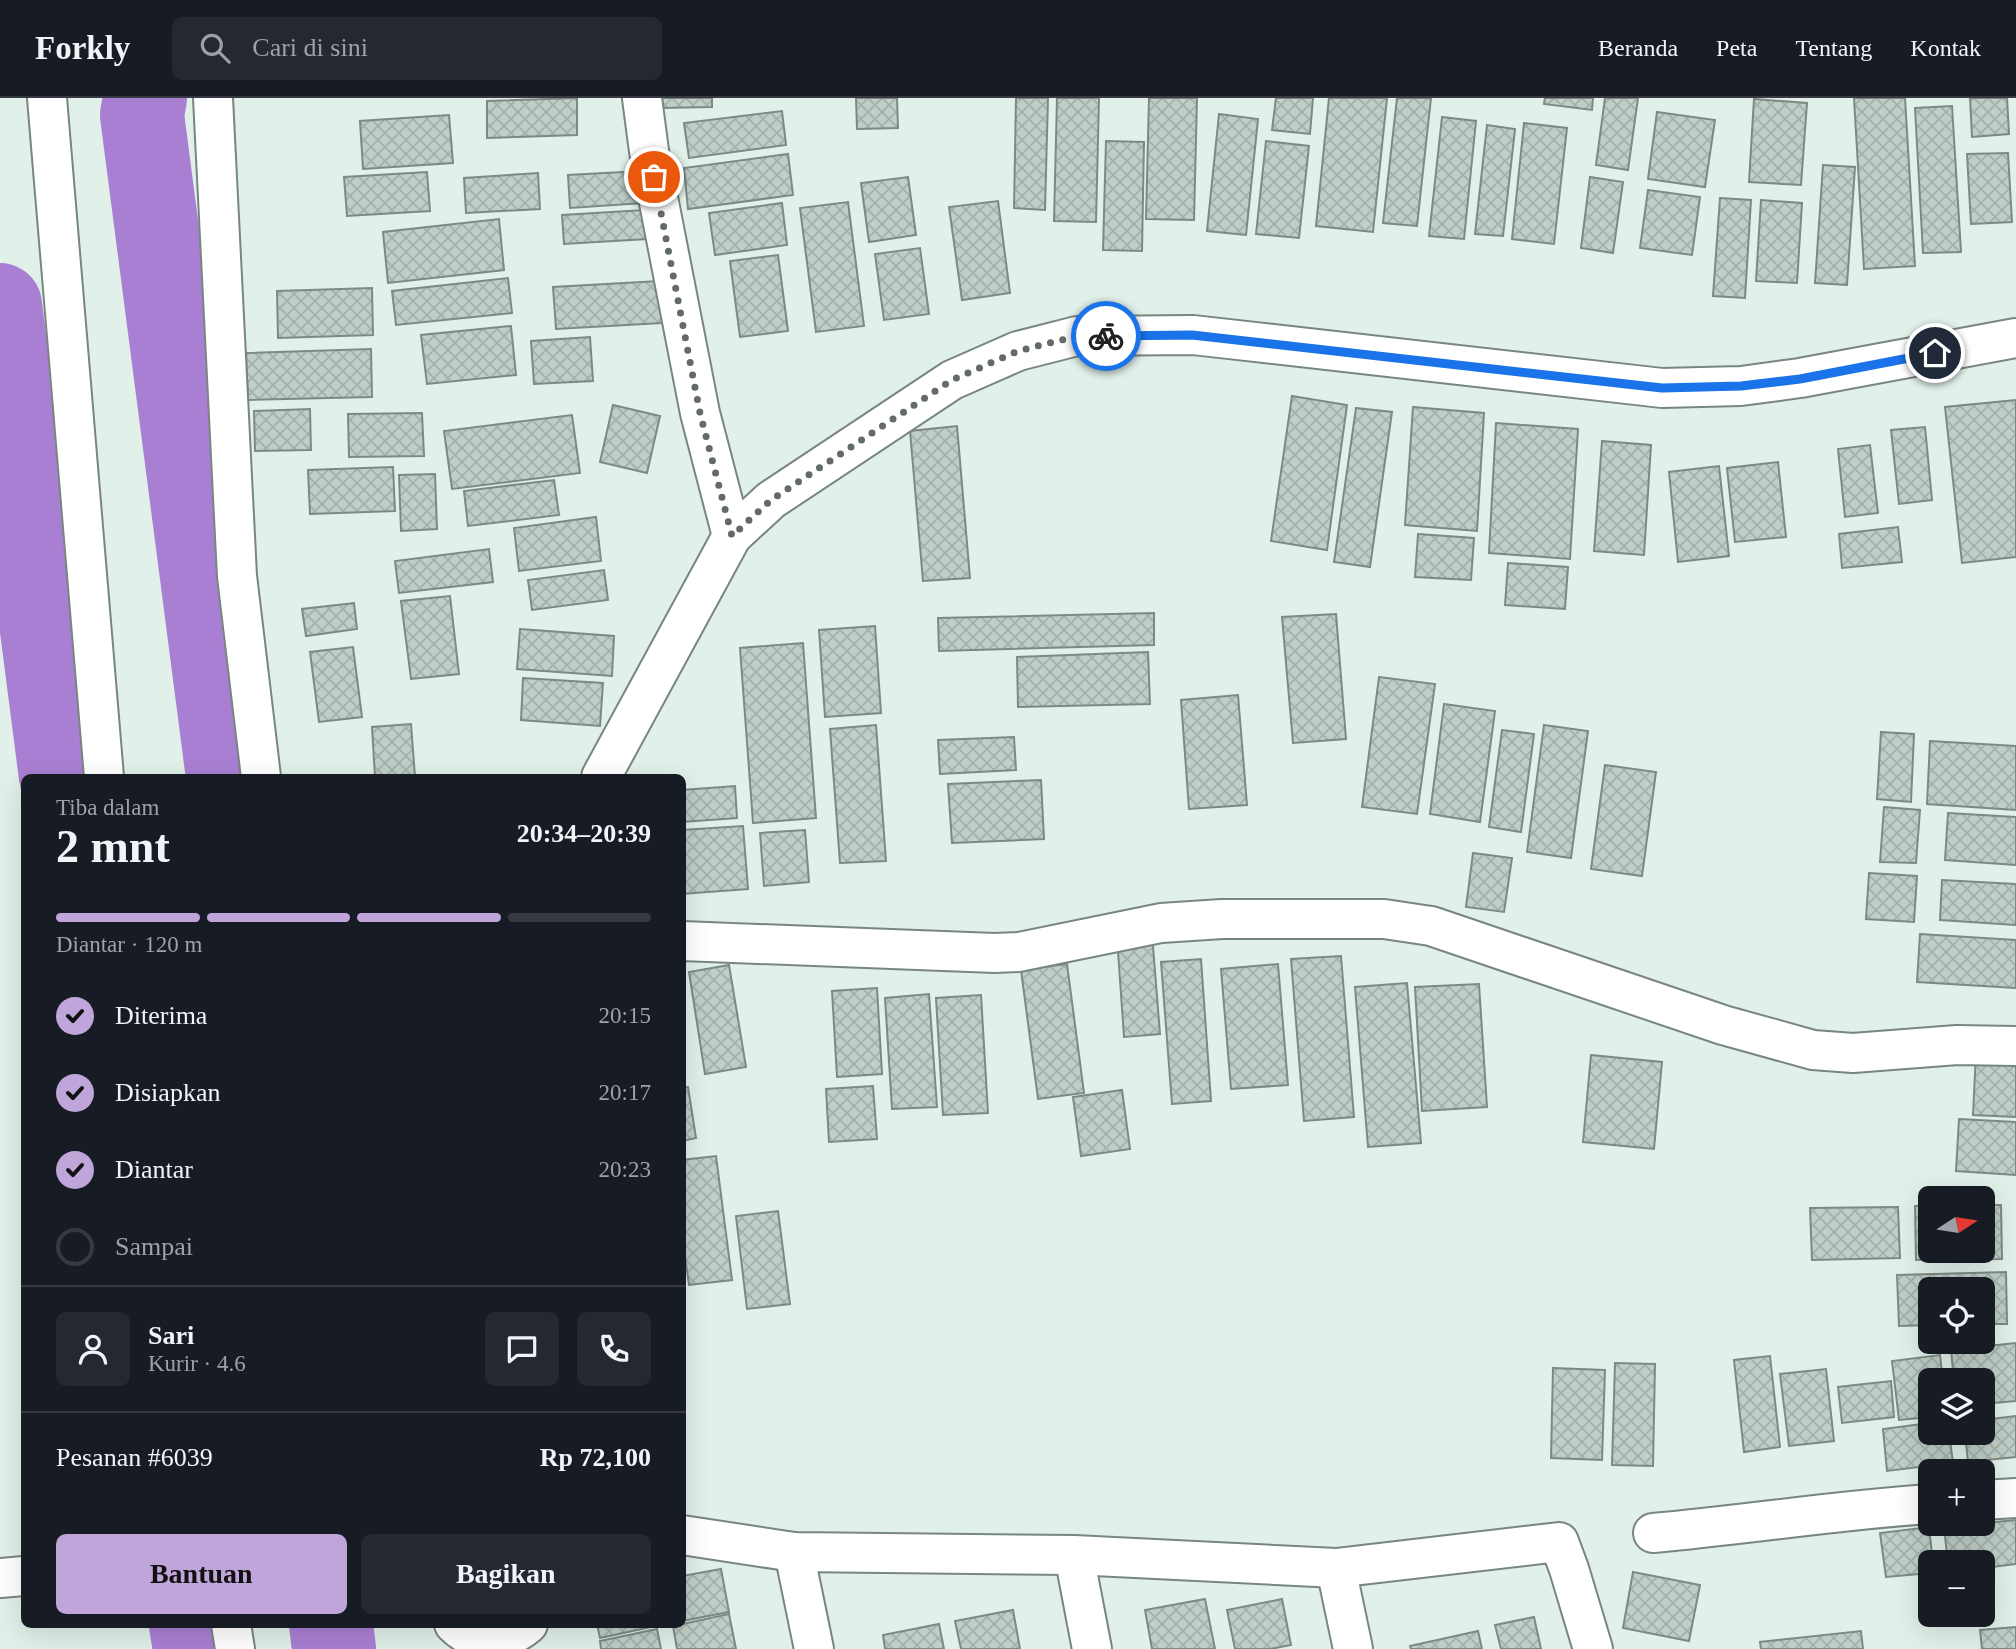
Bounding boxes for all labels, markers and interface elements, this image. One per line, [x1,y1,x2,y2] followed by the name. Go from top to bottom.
[172,17,662,80] search box
[196,29,234,67] icon: search
[35,30,130,66] text: Forkly
[252,33,368,62] text: Cari di sini
[1598,35,1678,61] text: Beranda
[1716,35,1757,61] text: Peta
[1795,35,1872,61] text: Tentang
[1910,35,1981,61] text: Kontak
[624,147,684,207] pin
[635,158,673,196] icon: bag
[1071,301,1141,371] courier
[1087,317,1125,355] icon: bike
[1905,323,1965,383] pin
[1916,334,1954,372] icon: home
[56,795,159,820] text: Tiba dalam
[517,819,651,848] text: 20:34–20:39
[56,821,170,872] text: 2 mnt
[56,932,202,957] text: Diantar · 120 m
[56,997,94,1035] icon: check
[115,1001,207,1030] text: Diterima
[599,1003,651,1028] text: 20:15
[56,1074,94,1112] icon: check
[115,1078,220,1107] text: Disiapkan
[599,1080,651,1105] text: 20:17
[56,1151,94,1189] icon: check
[115,1155,193,1184] text: Diantar
[599,1157,651,1182] text: 20:23
[1918,1186,1995,1264] north arrow
[1918,1186,1995,1627] map controls
[115,1232,193,1261] text: Sampai
[1918,1277,1995,1354] button: locate
[56,1312,130,1386] button: person
[485,1312,559,1386] button: chat
[577,1312,651,1386] button: phone
[148,1321,194,1350] text: Sari
[148,1351,246,1376] text: Kurir · 4.6
[1918,1368,1995,1445] button: layers
[56,1443,213,1472] text: Pesanan #6039
[540,1443,651,1472] text: Rp 72,100
[1918,1459,1995,1536] button: +
[56,1534,347,1614] button: Bantuan
[361,1534,651,1614] button: Bagikan
[1918,1550,1995,1627] button: −

